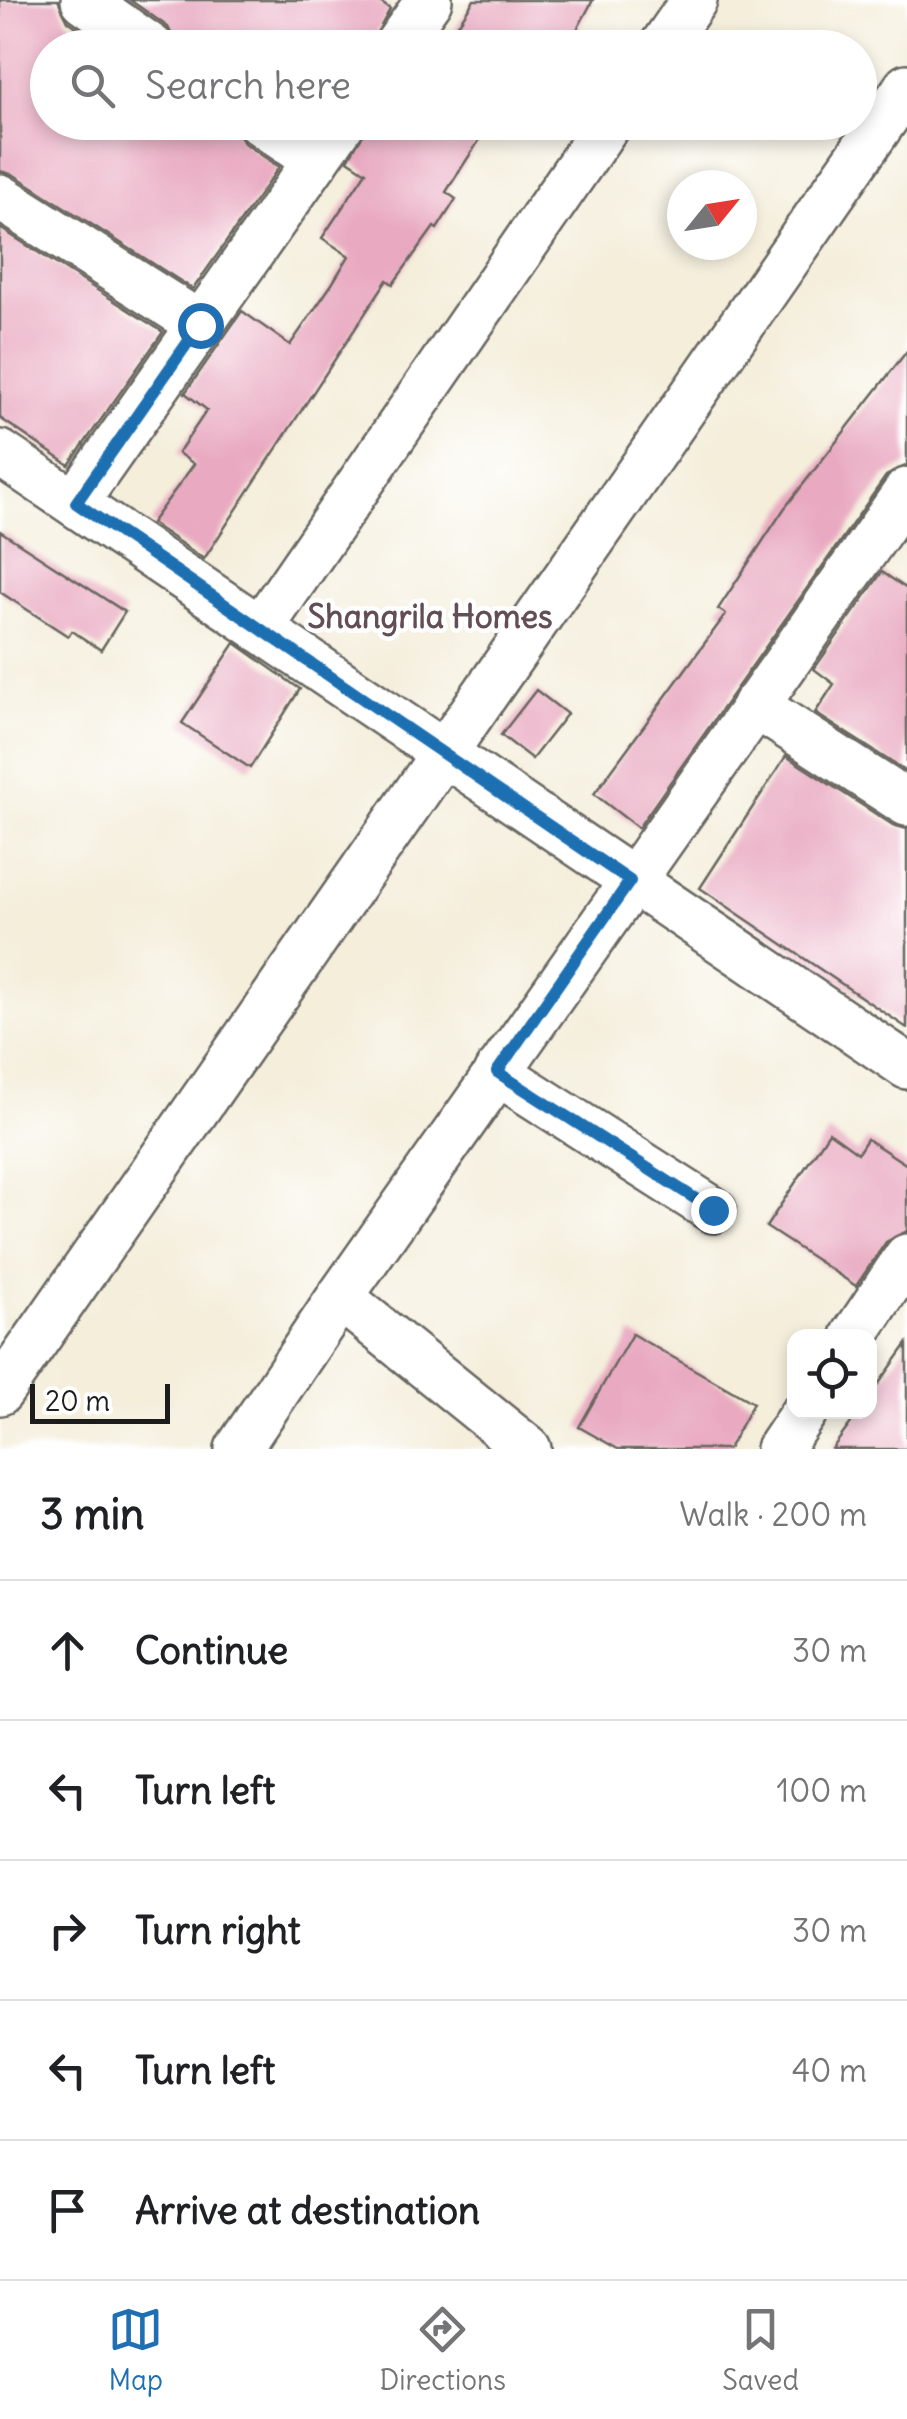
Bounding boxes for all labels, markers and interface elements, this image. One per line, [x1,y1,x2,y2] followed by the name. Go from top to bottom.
[30,30,877,140] search box
[65,58,120,113] icon: search
[145,62,351,109] text: Search here
[667,170,757,260] north arrow
[178,303,224,349] route start
[307,596,553,637] district label: Shangrila Homes
[691,1188,737,1234] route end
[787,1329,877,1419] map controls
[787,1329,877,1419] button: locate
[30,1379,170,1424] scale bar
[45,1383,110,1419] text: 20 m
[40,1488,144,1540] text: 3 min
[680,1494,867,1535] text: Walk · 200 m
[40,1623,95,1678] icon: ahead
[135,1627,288,1674] text: Continue
[792,1630,867,1671] text: 30 m
[40,1763,95,1818] icon: left
[135,1767,275,1814] text: Turn left
[777,1770,867,1811] text: 100 m
[40,1903,95,1958] icon: right
[135,1907,301,1954] text: Turn right
[792,1910,867,1951] text: 30 m
[40,2043,95,2098] icon: left
[135,2047,275,2094] text: Turn left
[792,2050,867,2091] text: 40 m
[40,2183,95,2238] icon: arrive
[135,2187,480,2234] text: Arrive at destination
[108,2302,163,2398] tab: Map
[379,2302,506,2398] tab: Directions
[722,2302,799,2398] tab: Saved

